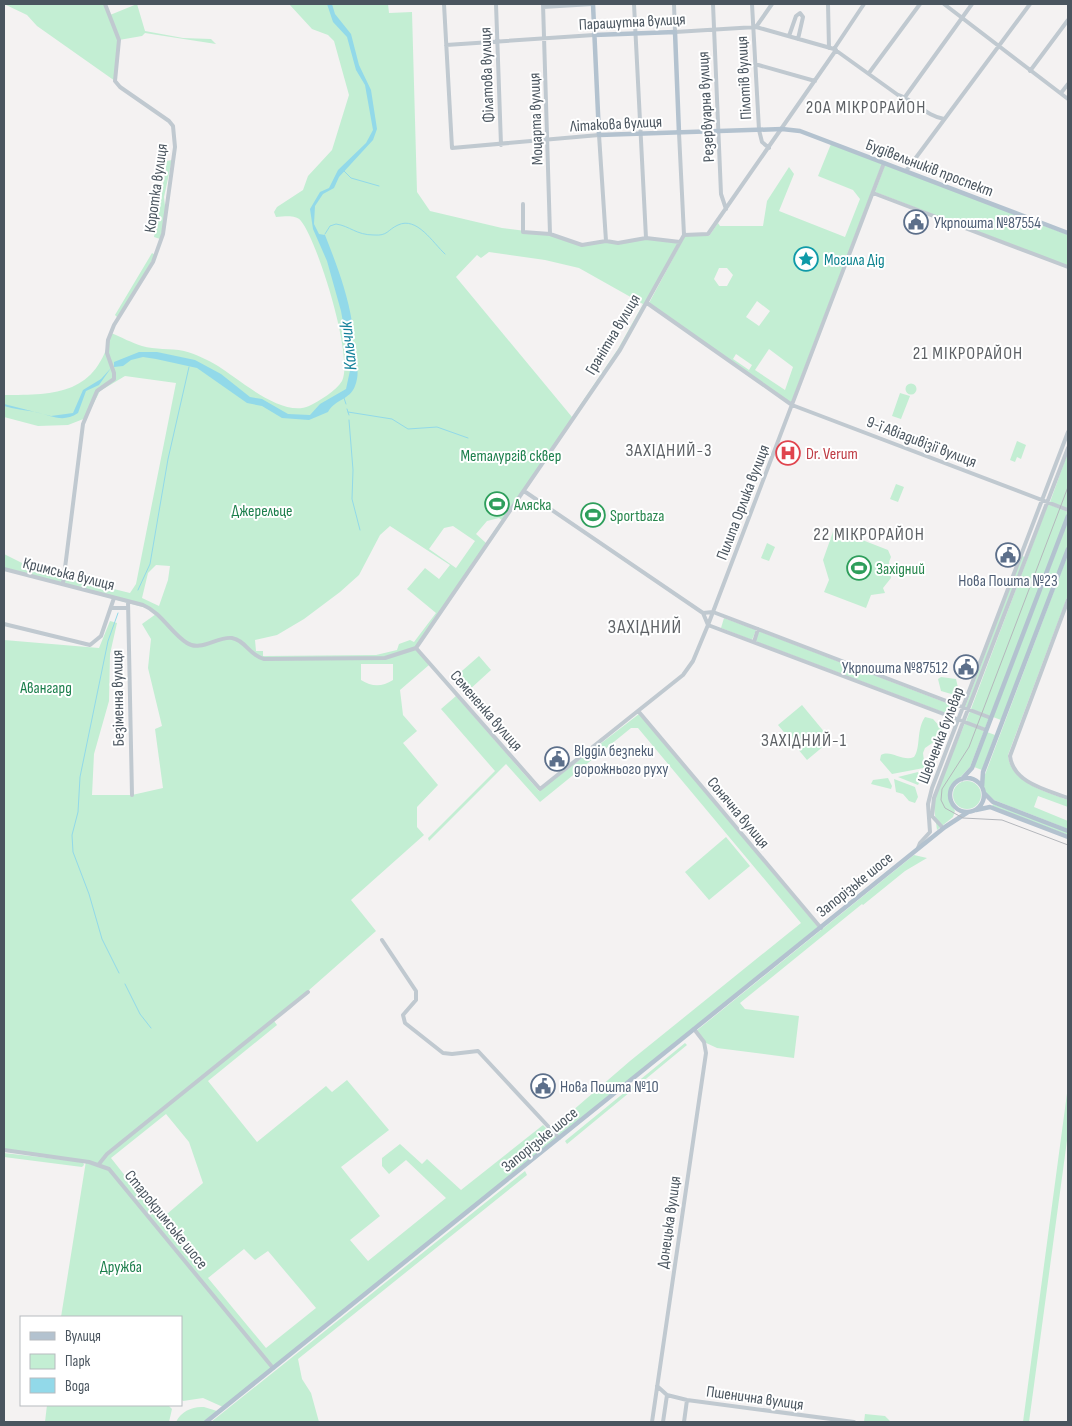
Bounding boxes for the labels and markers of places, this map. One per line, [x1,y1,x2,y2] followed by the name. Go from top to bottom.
[903,209,929,235] public building icon: Укрпошта №87554
[934,214,1041,233] place label: Укрпошта №87554
[793,246,819,272] place icon: Могила Дiд
[824,251,885,270] place label: Могила Дiд
[775,440,801,466] hospital icon: Dr. Verum
[806,445,858,464] place label: Dr. Verum
[484,491,510,517] sports icon: Аляска
[513,496,551,515] place label: Аляска
[580,502,606,528] sports icon: Sportbaza
[610,507,664,526] place label: Sportbaza
[995,542,1021,568] public building icon: Нова Пошта №23
[846,555,872,581] sports icon: Західний
[876,560,925,579] place label: Західний
[958,572,1058,591] place label: Нова Пошта №23
[953,654,979,680] public building icon: Укрпошта №87512
[842,659,948,678] place label: Укрпошта №87512
[574,742,668,779] place label: ВІдділ безпеки дорожнього руху
[544,746,570,772] public building icon: ВІдділ безпеки дорожнього руху
[530,1073,556,1099] public building icon: Нова Пошта №10
[560,1078,659,1097] place label: Нова Пошта №10

